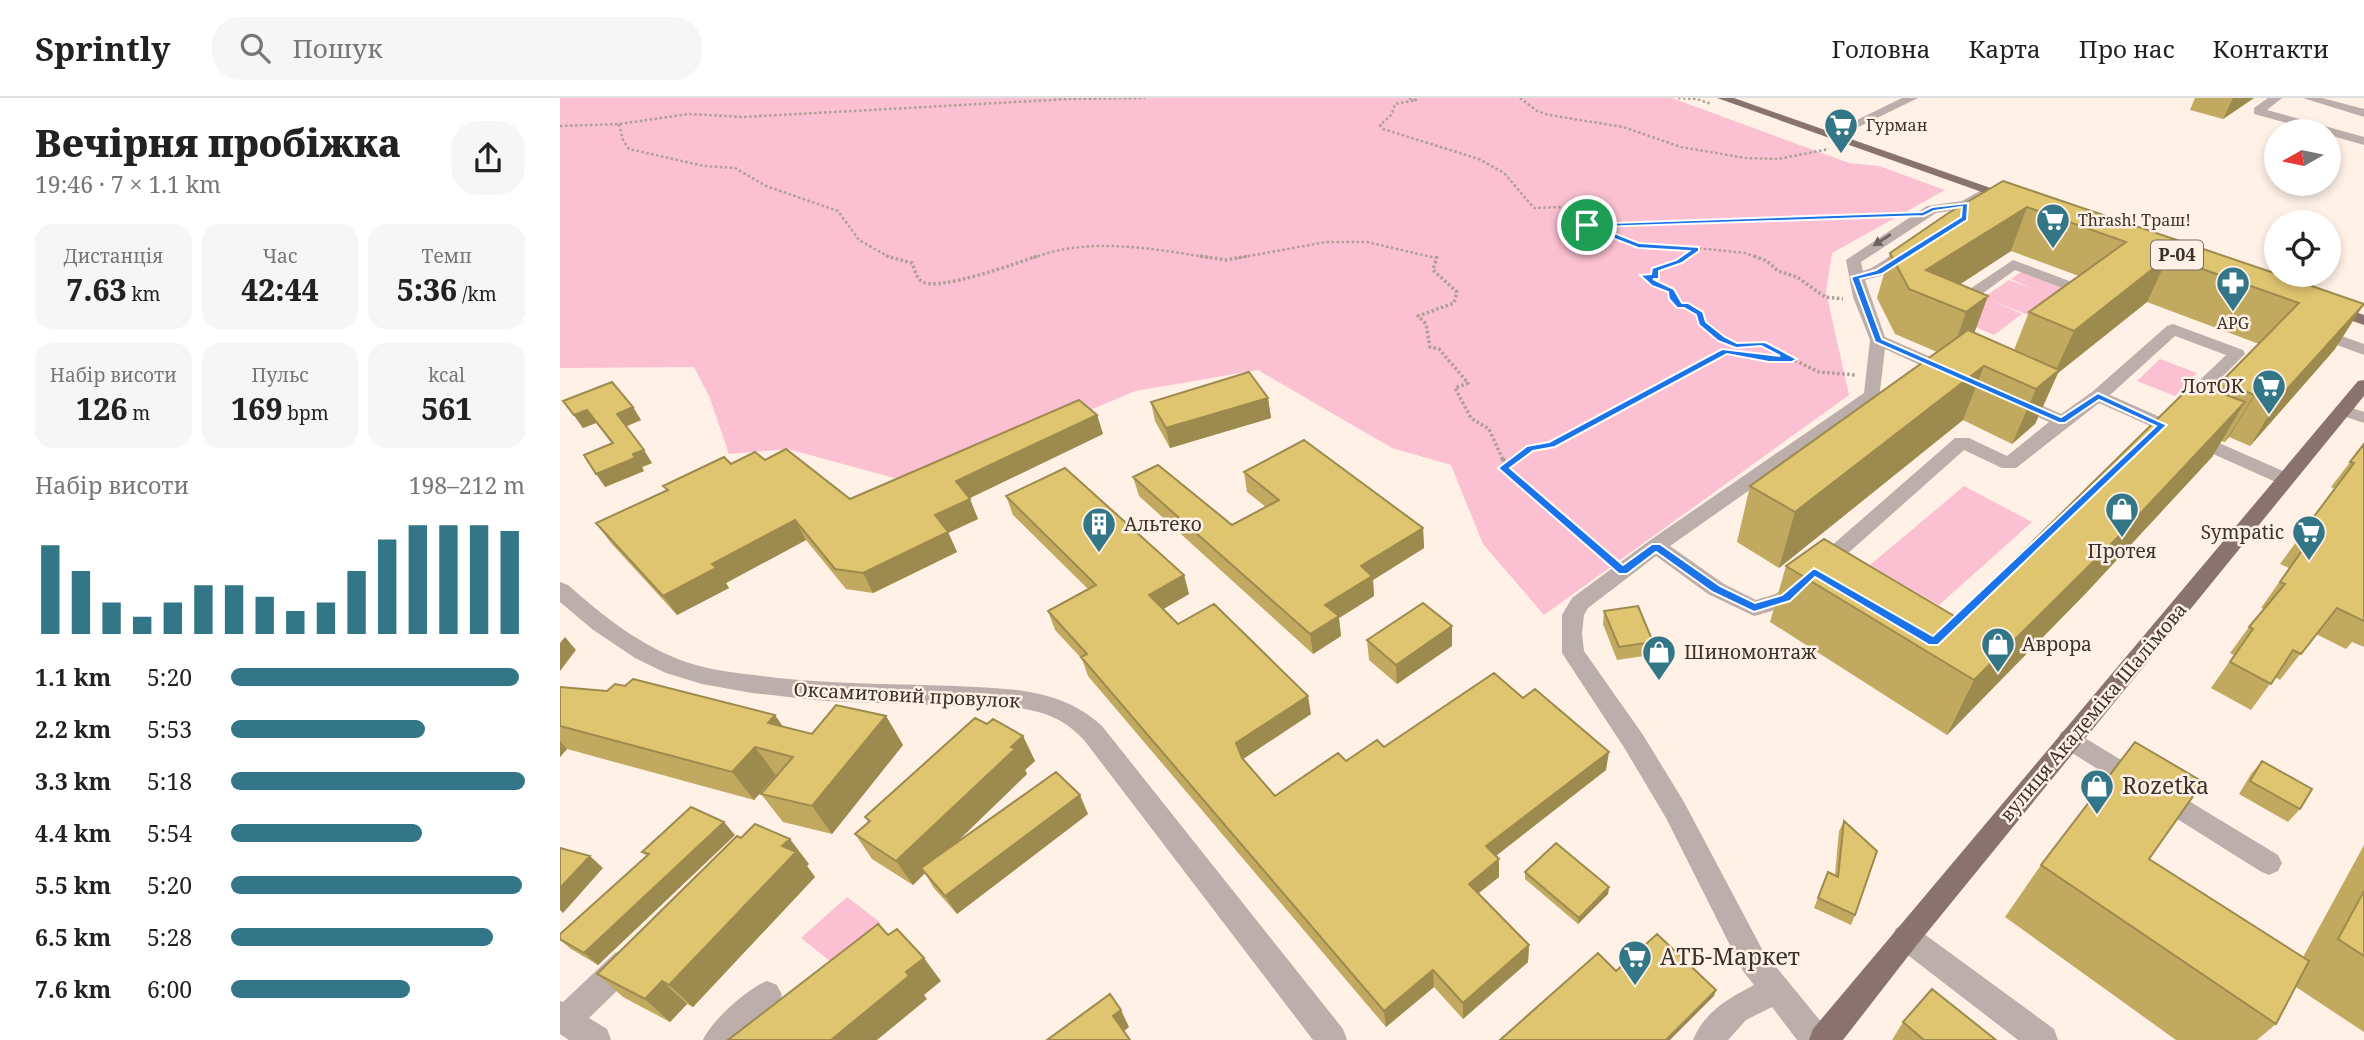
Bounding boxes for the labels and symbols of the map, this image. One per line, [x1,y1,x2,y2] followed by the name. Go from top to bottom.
[1822,106,1860,155] supermarket icon: Гурман
[1866,114,1928,136] place label: Гурман
[2264,119,2342,196] north arrow
[1557,195,1617,255] pin
[2034,201,2072,250] supermarket icon: Thrash! Траш!
[2078,209,2191,231] place label: Thrash! Траш!
[1873,234,1892,247] one-way arrow
[2151,240,2203,270] road number: Р-04
[2214,264,2252,313] pharmacy icon: APG
[2217,312,2250,334] place label: APG
[2250,367,2288,416] supermarket icon: ЛотОК
[2182,373,2245,399] place label: ЛотОК
[2103,490,2141,539] shop icon: Протея
[1080,505,1118,554] building icon: Альтеко
[1124,511,1202,537] place label: Альтеко
[2290,513,2328,562] supermarket icon: Sympatic
[2201,519,2284,545] place label: Sympatic
[2087,538,2157,564] place label: Протея
[1994,597,2192,827] street label: вулиця Академіка Шалімова
[1979,625,2017,674] shop icon: Аврора
[2022,631,2092,657] place label: Аврора
[1640,633,1678,682] shop icon: Шиномонтаж
[1684,639,1817,665] place label: Шиномонтаж
[793,676,1022,714] street label: Оксамитовий провулок
[2078,767,2116,816] shop icon: Rozetka
[2122,769,2209,801] place label: Rozetka
[1616,938,1654,987] supermarket icon: АТБ-Маркет
[1660,940,1800,972] place label: АТБ-Маркет

